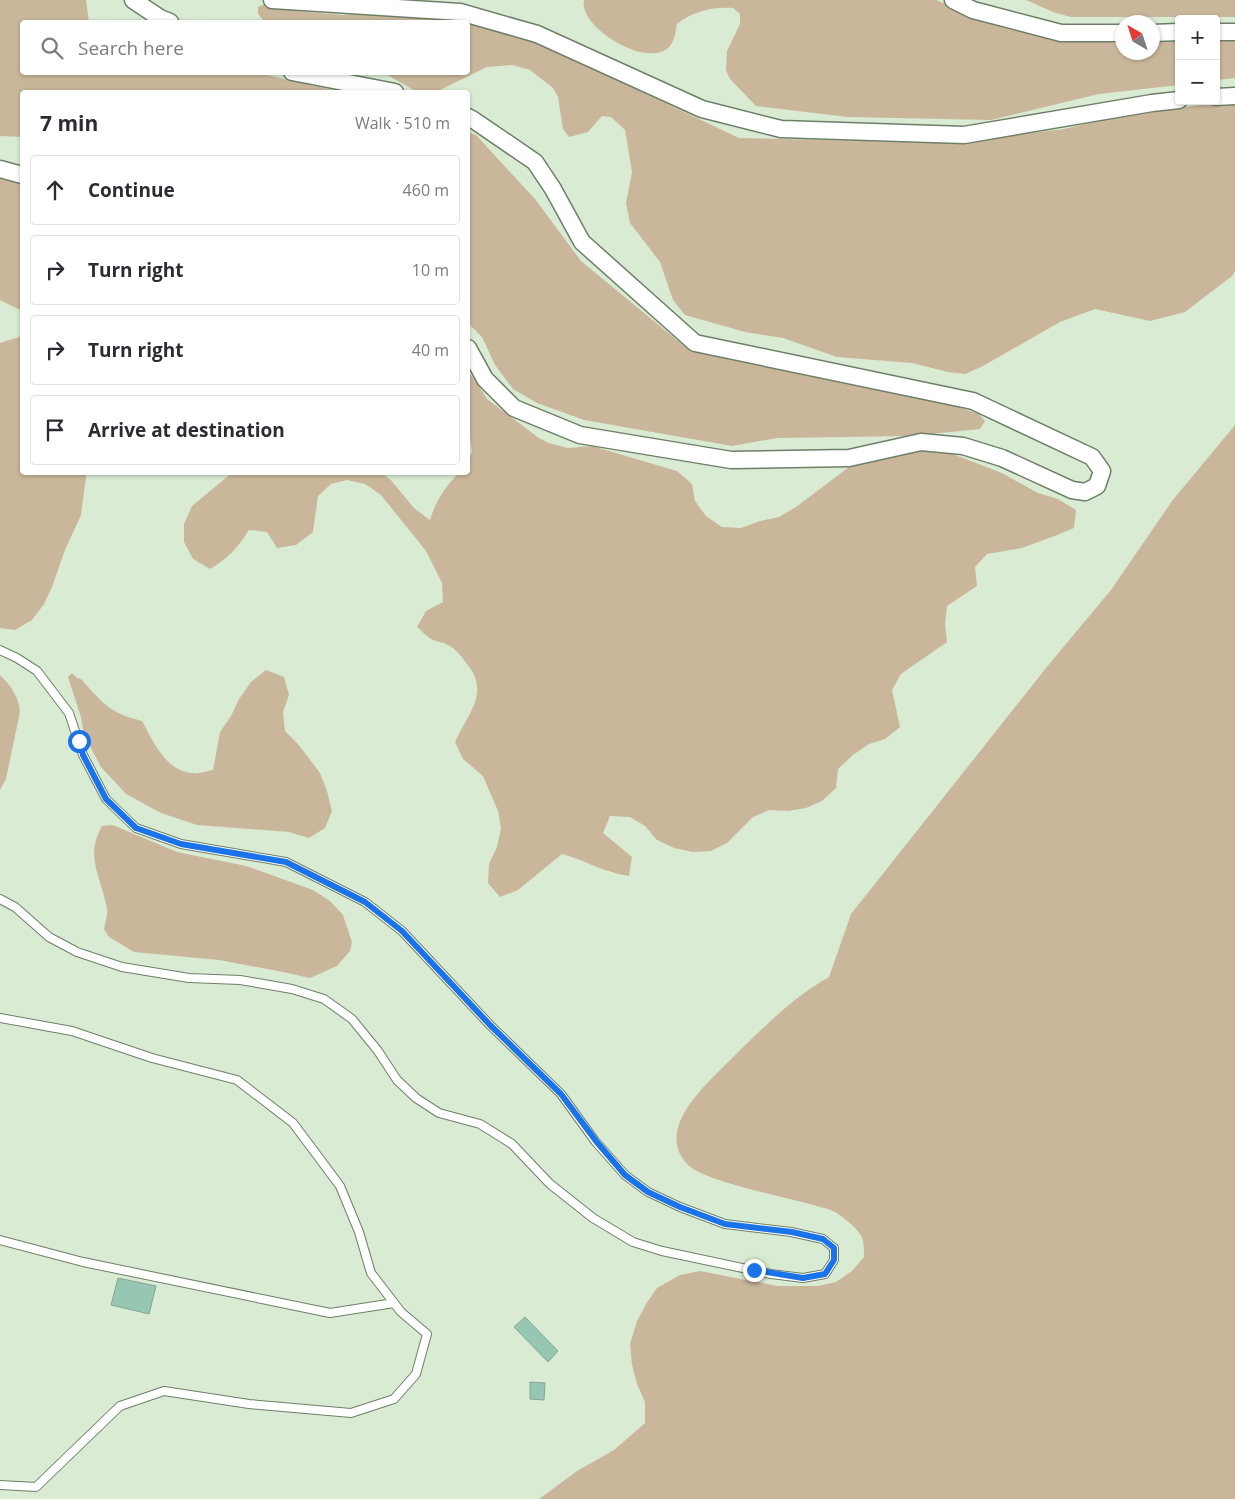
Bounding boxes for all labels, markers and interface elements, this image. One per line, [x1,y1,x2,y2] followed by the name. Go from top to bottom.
[1115,15,1160,60] north arrow
[1175,15,1220,105] map controls
[1175,15,1220,60] button: +
[20,20,470,75] search box
[38,34,66,62] icon: search
[78,35,184,61] text: Search here
[1175,60,1220,105] button: −
[40,109,98,137] text: 7 min
[355,112,450,134] text: Walk · 510 m
[41,176,69,204] icon: ahead
[88,177,175,203] text: Continue
[403,179,449,201] text: 460 m
[41,256,69,284] icon: right
[88,257,183,283] text: Turn right
[412,259,449,281] text: 10 m
[41,336,69,364] icon: right
[88,337,183,363] text: Turn right
[412,339,449,361] text: 40 m
[41,416,69,444] icon: arrive
[88,417,285,443] text: Arrive at destination
[68,730,91,753] route start
[743,1259,766,1282] route end

